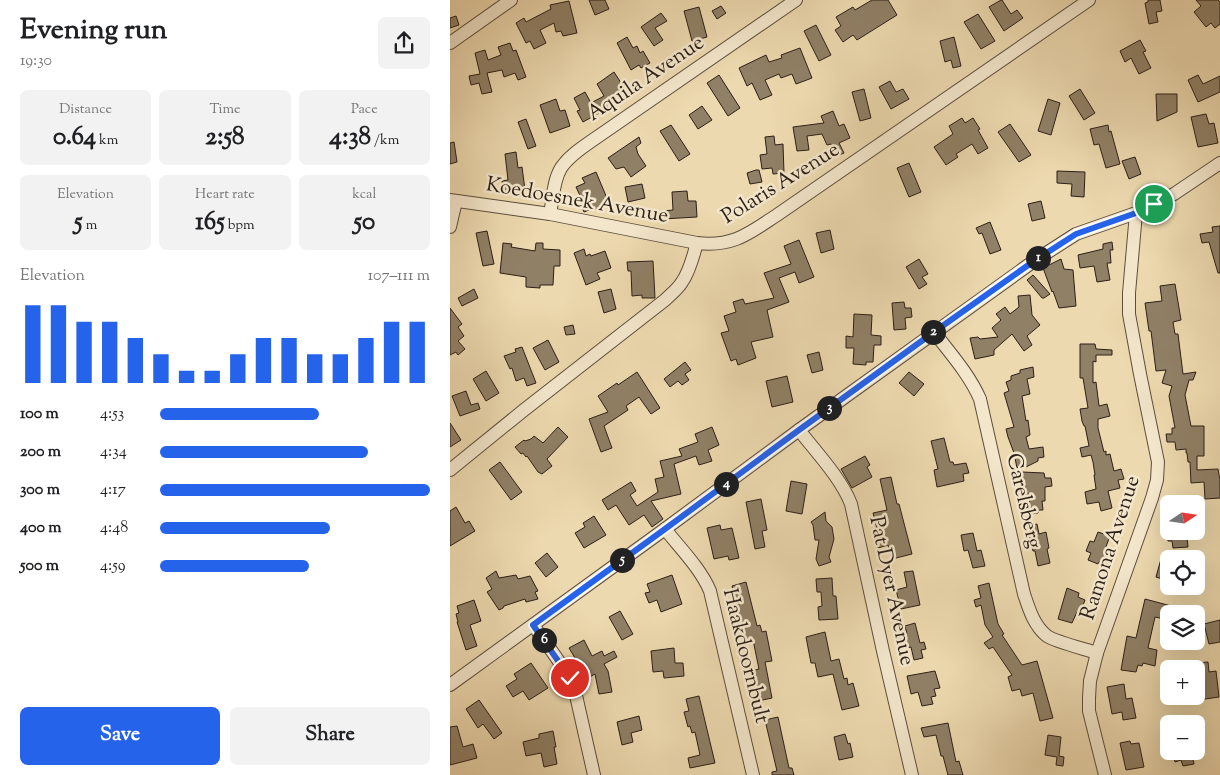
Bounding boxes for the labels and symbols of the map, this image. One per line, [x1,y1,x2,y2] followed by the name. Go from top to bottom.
[581,29,711,129] street label: Aquila Avenue
[716,136,846,232] street label: Polaris Avenue
[483,170,671,232] street label: Koedoesnek Avenue
[1133,183,1175,225] pin
[1026,246,1050,270] pin: 1
[920,320,946,344] pin: 2
[816,396,842,420] pin: 3
[997,450,1049,552] street label: Carelsberg
[714,472,738,496] pin: 4
[1074,472,1148,624] street label: Ramona Avenue
[1160,495,1205,540] north arrow
[861,514,921,668] street label: Pat Dyer Avenue
[610,548,634,572] pin: 5
[714,585,776,727] street label: Haakdoornbult
[532,628,556,652] pin: 6
[549,657,591,699] pin

